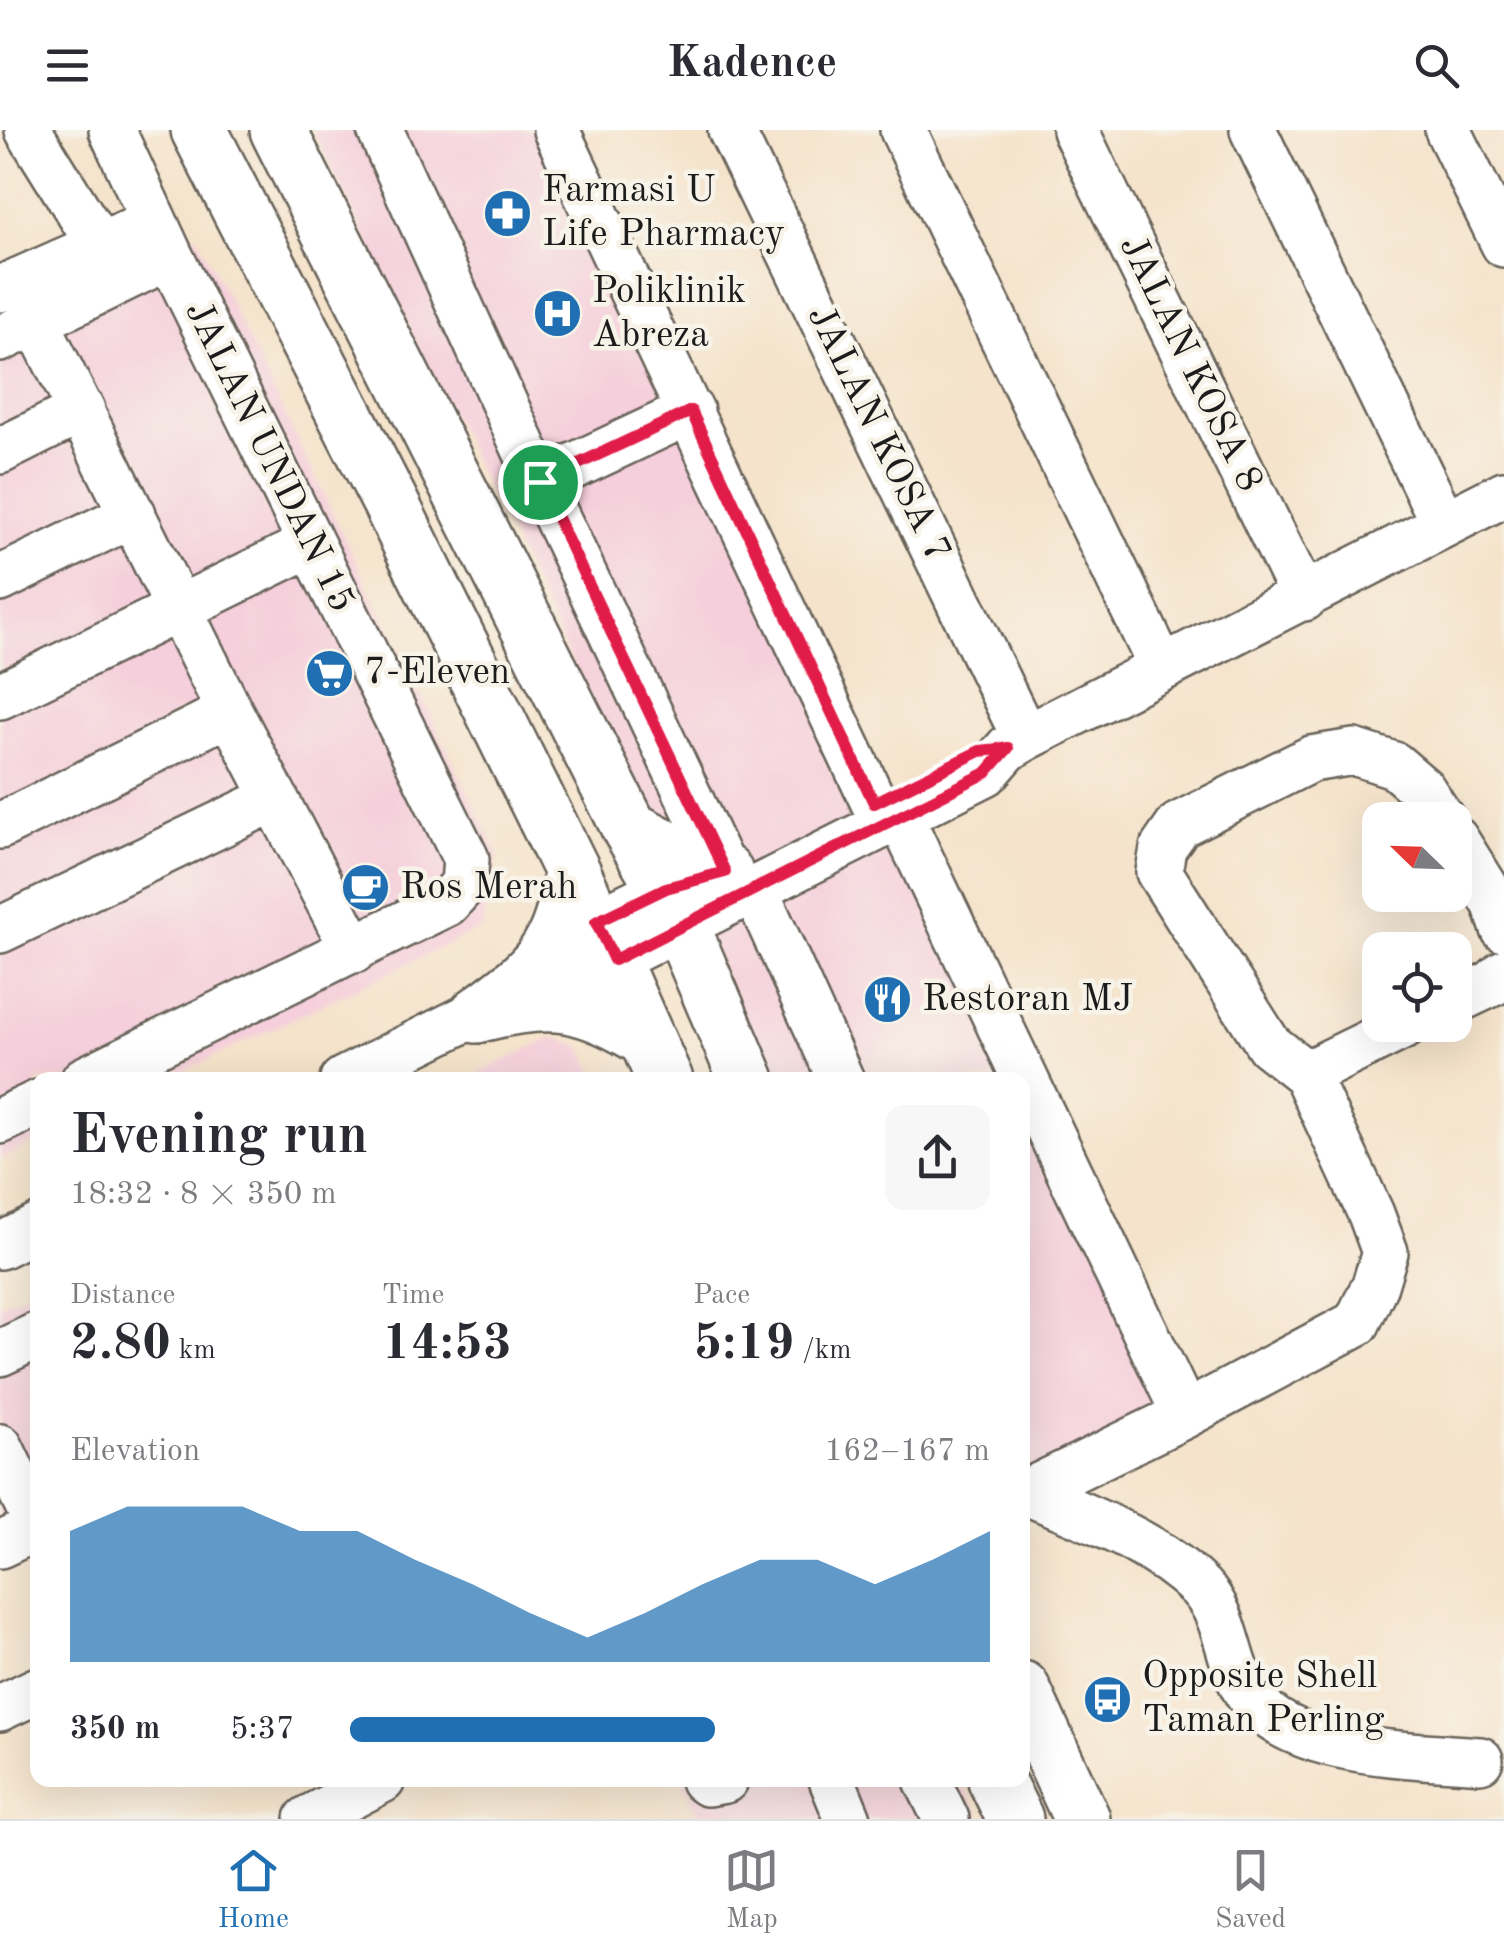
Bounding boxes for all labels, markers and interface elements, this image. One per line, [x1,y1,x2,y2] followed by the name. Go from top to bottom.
[40,38,95,93] icon: menu
[1409,38,1464,93] icon: search
[667,42,837,87] text: Kadence
[542,172,785,254] place label: Farmasi U Life Pharmacy
[481,187,533,239] pharmacy icon: Farmasi U Life Pharmacy
[1112,230,1268,498] street label: JALAN KOSA 8
[592,273,746,355] place label: Poliklinik Abreza
[531,288,583,340] hospital icon: Poliklinik Abreza
[177,296,361,618] street label: JALAN UNDAN 15
[800,300,956,568] street label: JALAN KOSA 7
[498,440,583,525] pin
[513,455,568,510] icon: arrive
[303,647,355,699] supermarket icon: 7-Eleven
[364,654,510,692] place label: 7-Eleven
[1362,802,1472,912] north arrow
[1362,802,1472,1042] map controls
[339,862,391,914] cafe icon: Ros Merah
[400,869,578,907] place label: Ros Merah
[1362,932,1472,1042] button: locate
[861,974,913,1026] restaurant icon: Restoran MJ
[922,981,1133,1019] place label: Restoran MJ
[885,1105,990,1210] button: share
[70,1110,368,1165] text: Evening run
[70,1179,337,1211] text: 18:32 · 8 × 350 m
[70,1282,175,1310] text: Distance
[382,1282,444,1310] text: Time
[693,1282,750,1310] text: Pace
[70,1320,171,1370] text: 2.80
[382,1320,512,1370] text: 14:53
[693,1320,794,1370] text: 5:19
[171,1337,216,1365] text: km
[794,1337,852,1365] text: /km
[70,1436,200,1468] text: Elevation
[824,1436,990,1468] text: 162–167 m
[1142,1658,1385,1740] place label: Opposite Shell Taman Perling
[1081,1673,1133,1725] bus stop icon: Opposite Shell Taman Perling
[70,1714,160,1746] text: 350 m
[230,1714,295,1746] text: 5:37
[218,1843,289,1938] tab: Home
[724,1843,779,1938] tab: Map
[1215,1843,1286,1938] tab: Saved

